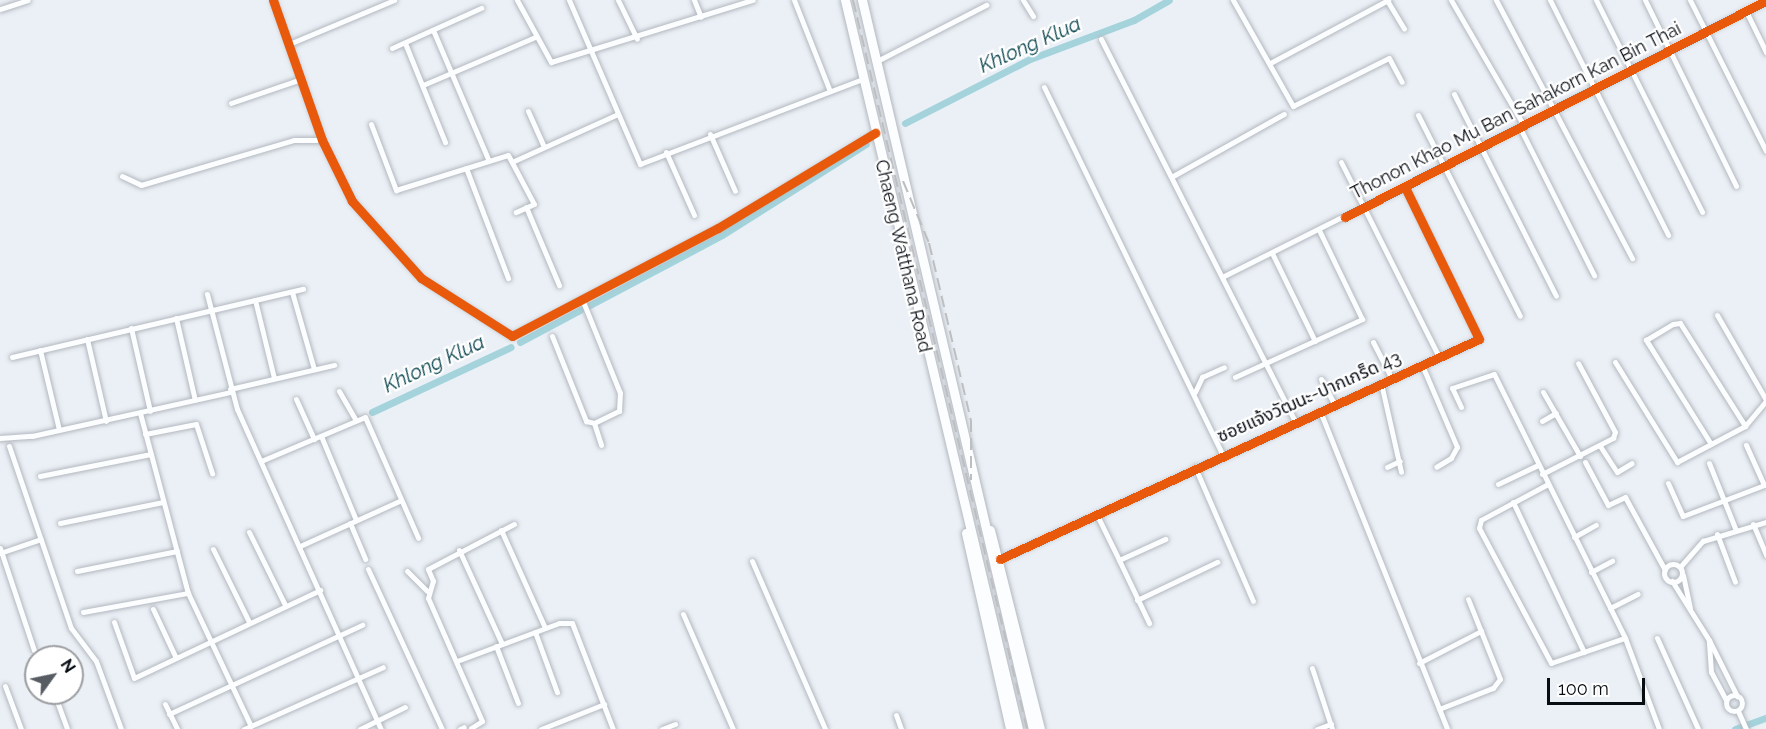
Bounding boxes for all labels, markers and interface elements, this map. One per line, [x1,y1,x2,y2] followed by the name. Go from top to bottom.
[975,12,1085,78] water label: Khlong Klua
[1347,18,1685,204] street label: Thonon Khao Mu Ban Sahakorn Kan Bin Thai
[870,157,936,355] street label: Chaeng Watthana Road
[380,330,488,398] water label: Khlong Klua
[1214,347,1404,447] street label: ซอยแจ้งวัฒนะ-ปากเกร็ด 43
[24,645,84,705] north arrow
[57,656,79,676] text: N
[1550,666,1648,704] scale bar
[1558,678,1609,699] text: 100 m

